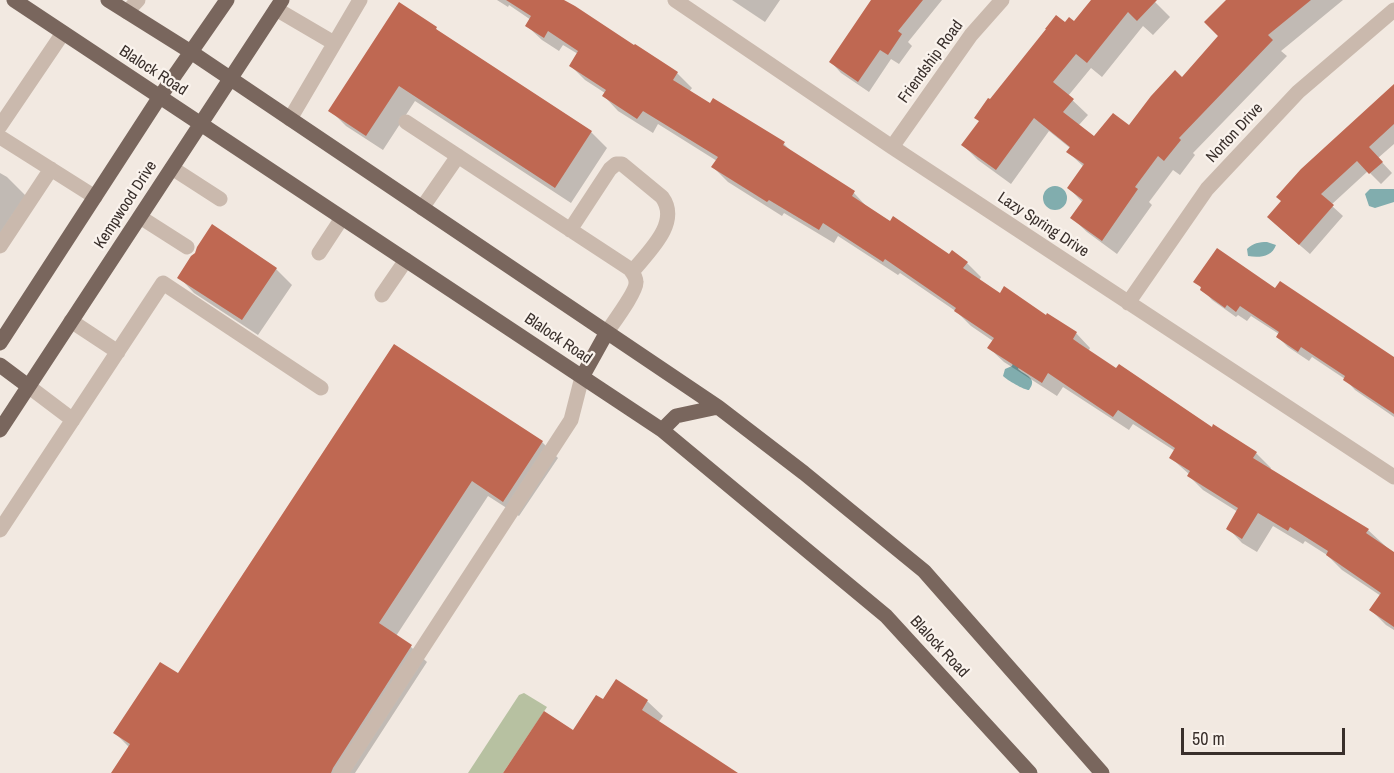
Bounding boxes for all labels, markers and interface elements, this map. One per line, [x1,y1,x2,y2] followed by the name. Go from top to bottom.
[895,17,967,107] street label: Friendship Road
[115,42,191,100] street label: Blalock Road
[1203,99,1267,167] street label: Norton Drive
[91,158,161,252] street label: Kempwood Drive
[994,188,1092,262] street label: Lazy Spring Drive
[521,309,595,369] street label: Blalock Road
[906,612,972,682] street label: Blalock Road
[1184,716,1348,754] scale bar
[1192,726,1225,751] text: 50 m

